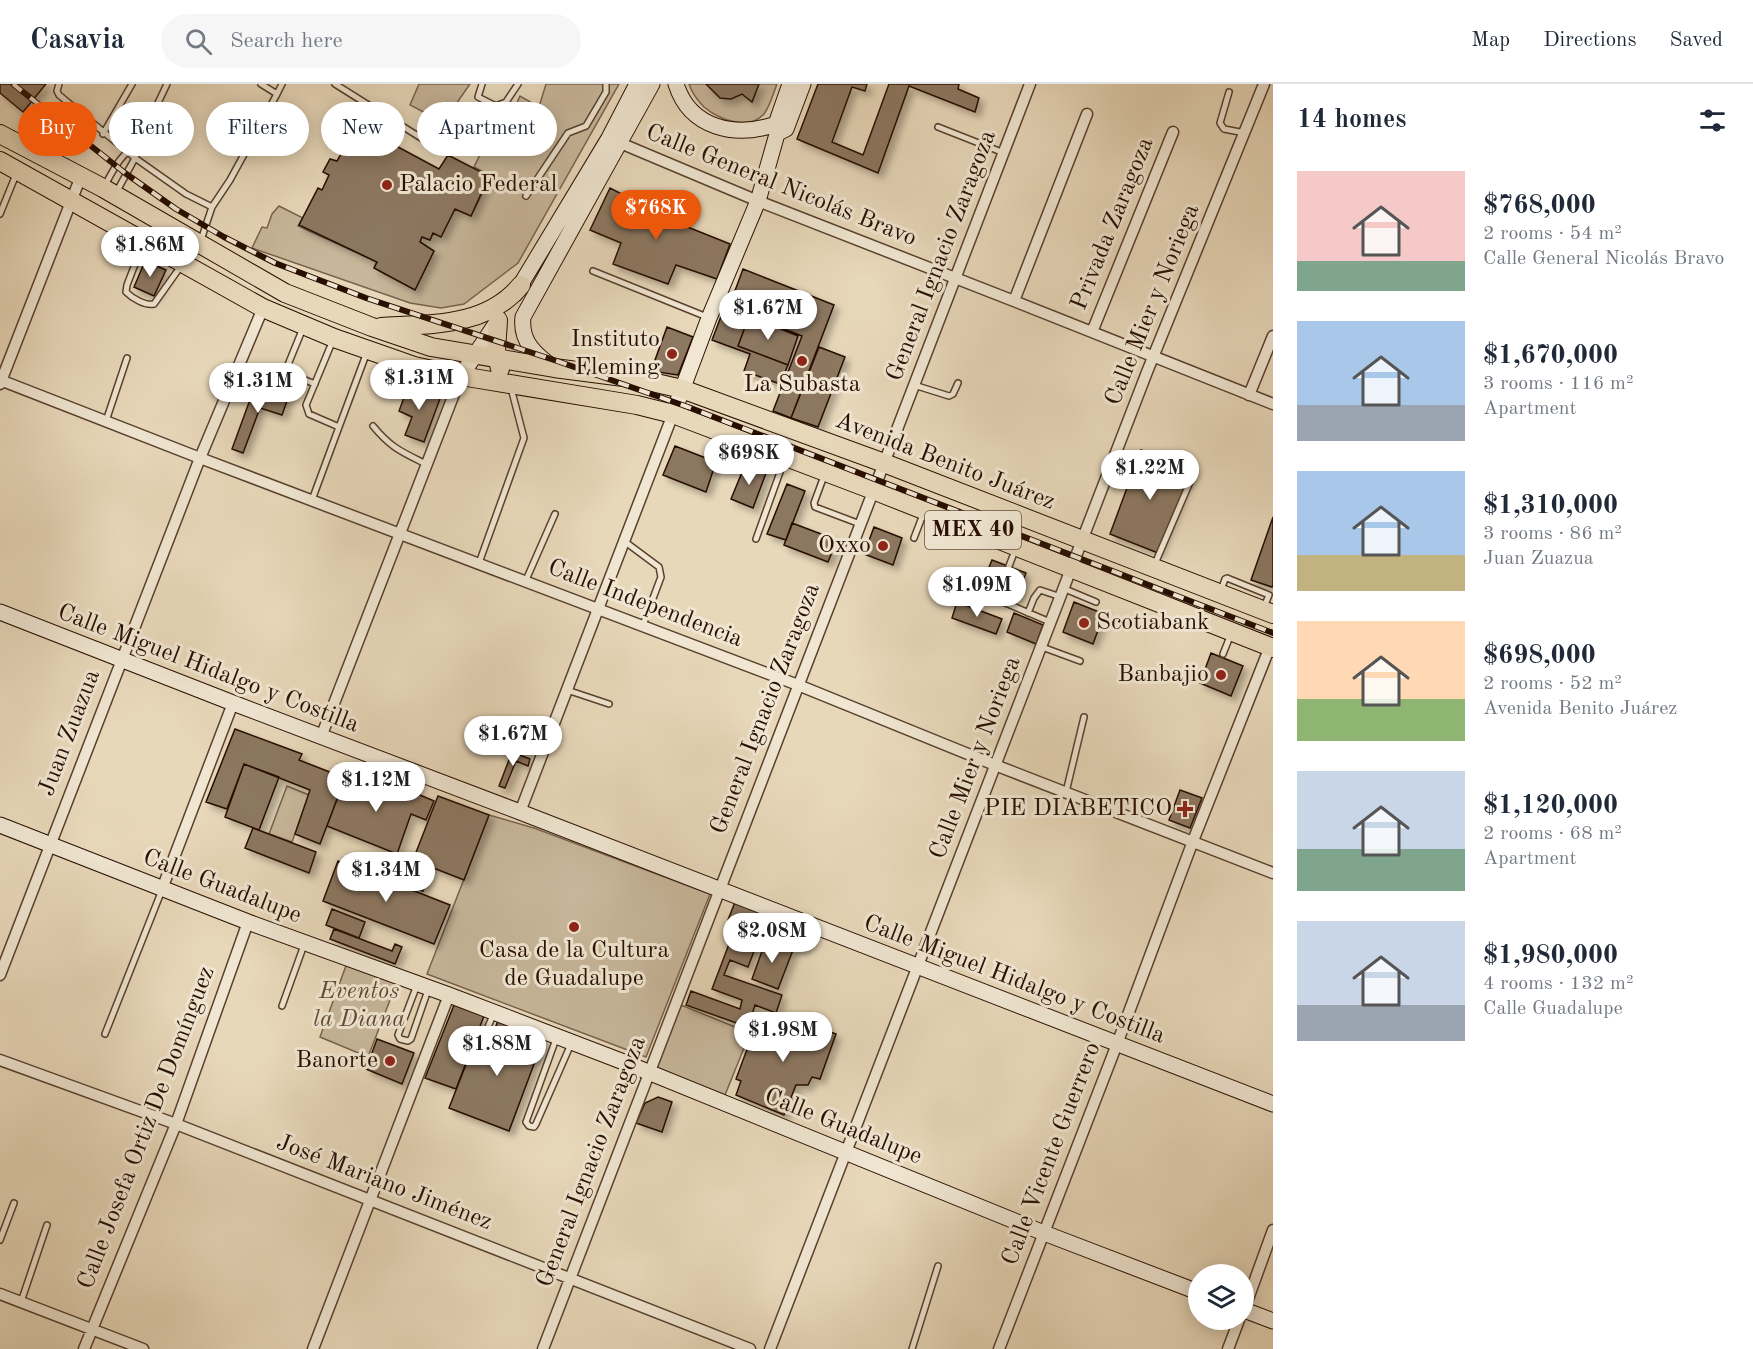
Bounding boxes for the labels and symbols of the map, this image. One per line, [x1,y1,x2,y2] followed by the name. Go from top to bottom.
[642,121,920,251] street label: Calle General Nicolás Bravo
[883,127,1001,385] street label: General Ignacio Zaragoza
[1067,134,1159,314] street label: Privada Zaragoza
[399,173,557,197] place label: Palacio Federal
[380,178,394,192] marker: Palacio Federal
[614,190,698,241] pin: $768K
[1102,201,1204,409] street label: Calle Mier y Noriega
[101,227,199,278] pin: $1.86M
[719,290,817,341] pin: $1.67M
[571,328,660,380] place label: Instituto Fleming
[665,347,679,361] marker: Instituto Fleming
[795,354,809,368] marker: La Subasta
[370,360,468,411] pin: $1.31M
[209,363,307,414] pin: $1.31M
[743,373,861,397] place label: La Subasta
[832,409,1058,515] street label: Avenida Benito Juárez
[707,435,791,486] pin: $698K
[1101,450,1199,501] pin: $1.22M
[925,511,1021,549] road number: MEX 40
[818,534,871,558] place label: Oxxo
[876,539,890,553] marker: Oxxo
[544,556,746,652] street label: Calle Independencia
[928,567,1026,618] pin: $1.09M
[707,580,825,838] street label: General Ignacio Zaragoza
[54,600,362,738] street label: Calle Miguel Hidalgo y Costilla
[1096,611,1210,635] place label: Scotiabank
[1077,616,1091,630] marker: Scotiabank
[926,653,1026,863] street label: Calle Mier y Noriega
[1117,663,1209,687] place label: Banbajio
[35,667,105,799] street label: Juan Zuazua
[1214,668,1228,682] marker: Banbajio
[464,716,562,767] pin: $1.67M
[327,762,425,813] pin: $1.12M
[984,797,1172,821] place label: PIE DIABETICO
[1176,800,1194,818] marker: PIE DIABETICO
[139,846,305,928] street label: Calle Guadalupe
[337,852,435,903] pin: $1.34M
[860,911,1168,1049] street label: Calle Miguel Hidalgo y Costilla
[723,913,821,964] pin: $2.08M
[567,920,581,934] marker: Casa de la Cultura de Guadalupe
[479,939,669,991] place label: Casa de la Cultura de Guadalupe
[74,963,220,1293] street label: Calle Josefa Ortiz De Domínguez
[313,980,405,1032] park label: Eventos la Diana
[734,1012,832,1063] pin: $1.98M
[448,1026,546,1077] pin: $1.88M
[533,1033,651,1291] street label: General Ignacio Zaragoza
[998,1039,1106,1269] street label: Calle Vicente Guerrero
[295,1049,378,1073] place label: Banorte
[383,1054,397,1068] marker: Banorte
[761,1084,925,1170] street label: Calle Guadalupe
[273,1131,495,1235] street label: José Mariano Jiménez

